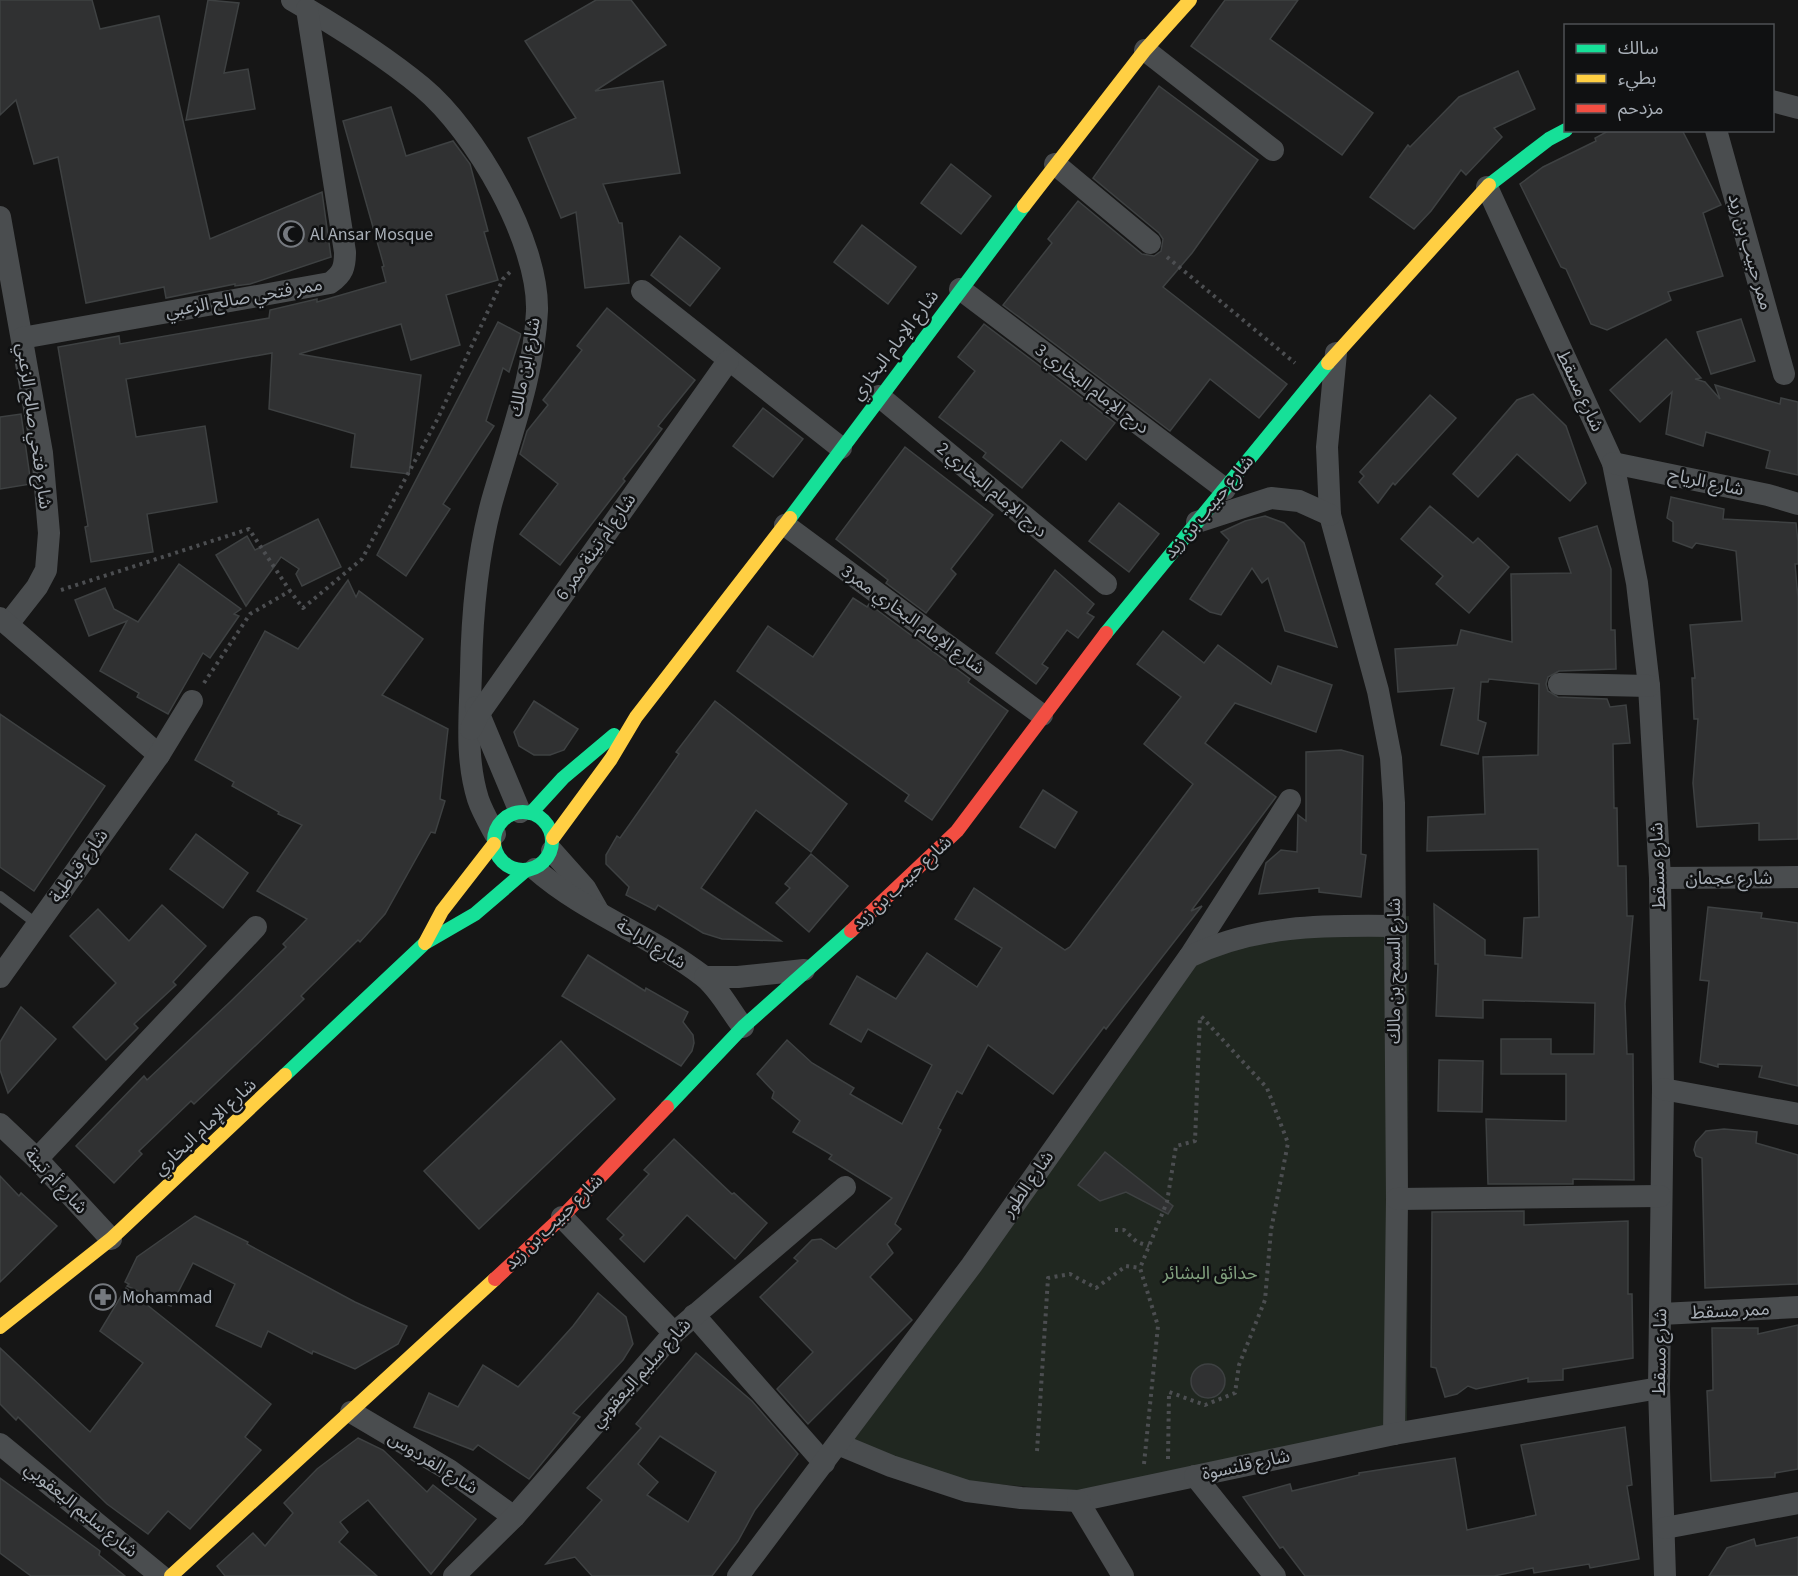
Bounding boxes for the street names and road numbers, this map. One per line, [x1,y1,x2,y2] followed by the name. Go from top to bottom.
[1721,191,1779,313] street label: ممر حبيب بن زيد
[163,272,325,324] street label: ممر فتحي صالح الزعبي
[845,285,946,406] street label: شارع الإمام البخاري
[503,315,548,419] street label: شارع ابن مالك
[1029,338,1154,441] street label: درج الإمام البخاري 3
[9,341,58,511] street label: شارع فتحي صالح الزعبي
[1549,346,1610,436] street label: شارع مسقط
[931,436,1052,544] street label: درج الإمام البخاري 2
[1158,450,1261,565] street label: شارع حبيب بن زيد
[1666,462,1746,503] street label: شارع الرياح
[550,488,643,606] street label: شارع أم تينة ممر 6
[835,559,990,682] street label: شارع الإمام البخاري ممر3
[1644,822,1673,910] street label: شارع مسقط
[44,824,115,909] street label: شارع قباطية
[847,830,958,937] street label: شارع حبيب بن زيد
[1685,866,1773,892] street label: شارع عجمان
[1382,898,1408,1044] street label: شارع السمح بن مالك
[611,913,691,976] street label: شارع الراحة
[148,1073,263,1182] street label: شارع الإمام البخاري
[18,1142,93,1220] street label: شارع أم تينة
[996,1146,1061,1223] street label: شارع الطور
[499,1169,609,1276] street label: شارع حبيب بن زيد
[1690,1296,1770,1326] street label: ممر مسقط
[1647,1308,1674,1396] street label: شارع مسقط
[585,1313,698,1434] street label: شارع سليم اليعقوبي
[383,1425,483,1501] street label: شارع الفردوس
[1200,1443,1293,1487] street label: شارع قلنسوة
[18,1456,143,1564] street label: شارع سليم اليعقوبي

